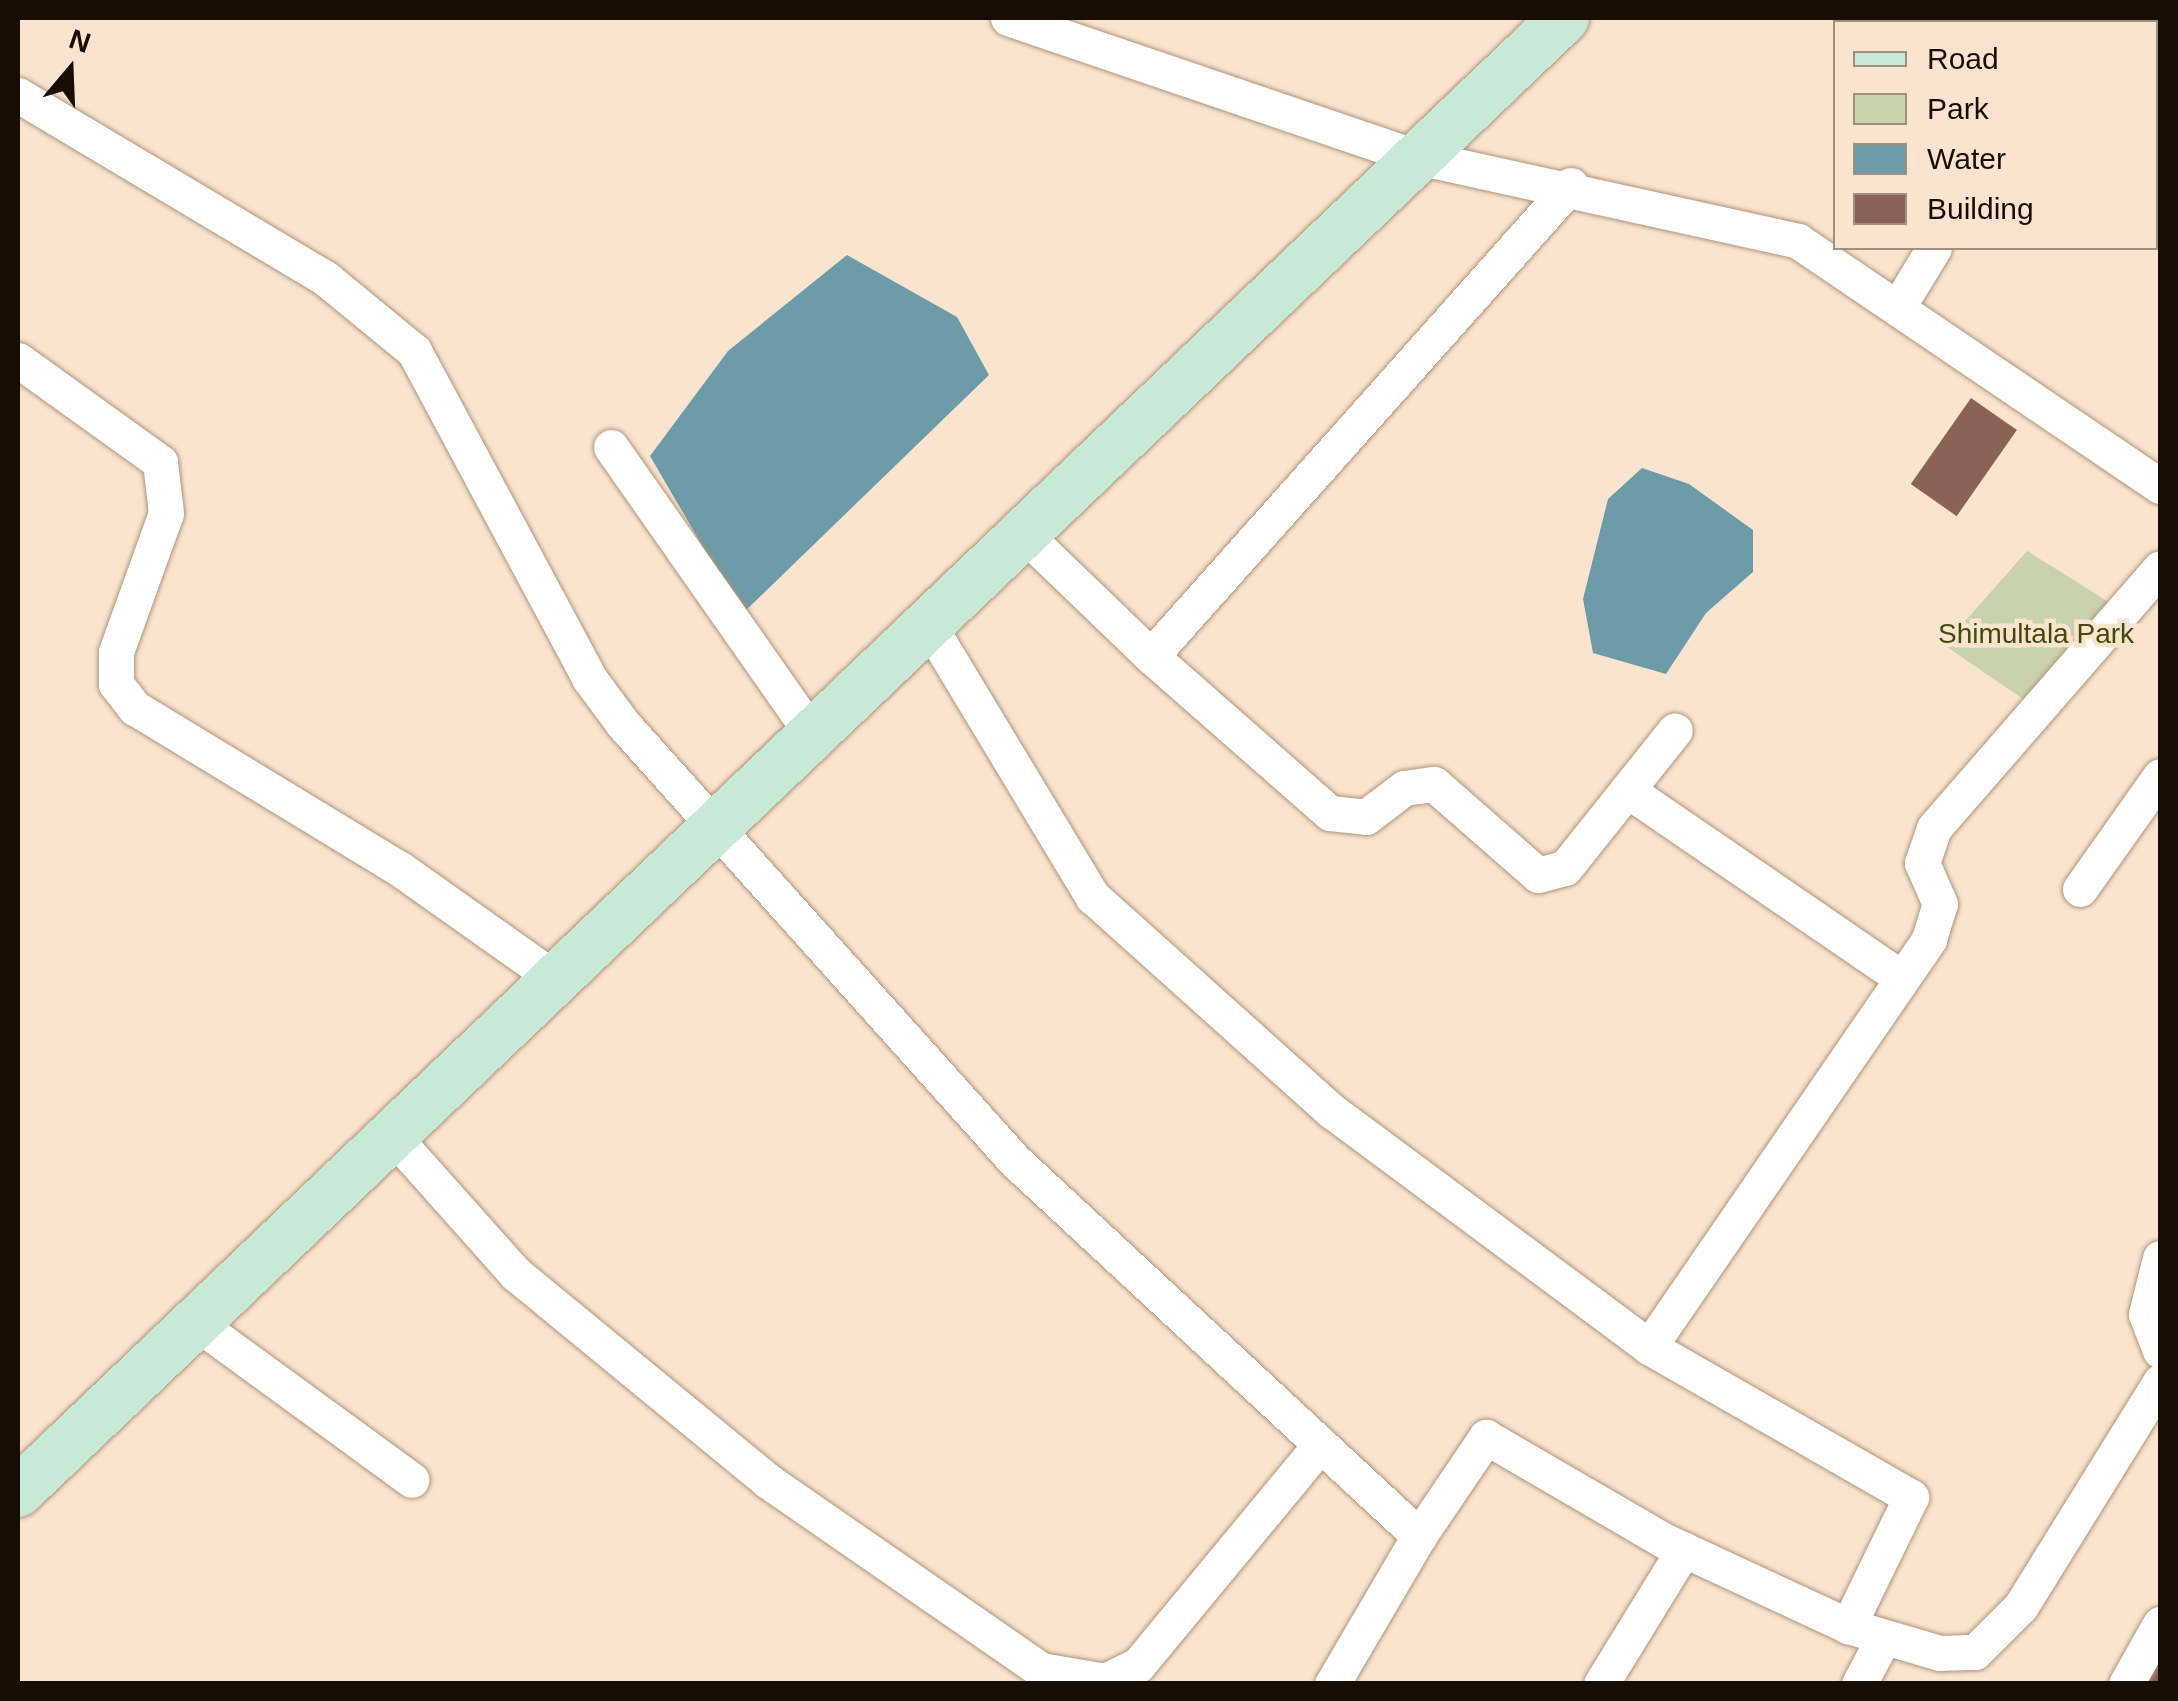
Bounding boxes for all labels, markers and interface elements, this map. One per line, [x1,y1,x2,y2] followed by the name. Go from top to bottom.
[20,20,120,120] north arrow
[1833,20,2158,250] legend
[65,23,95,59] text: N
[1927,42,1999,75] text: Road
[1927,92,1989,125] text: Park
[1927,142,2006,175] text: Water
[1927,192,2034,225] text: Building
[1938,617,2134,651] park label: Shimultala Park

